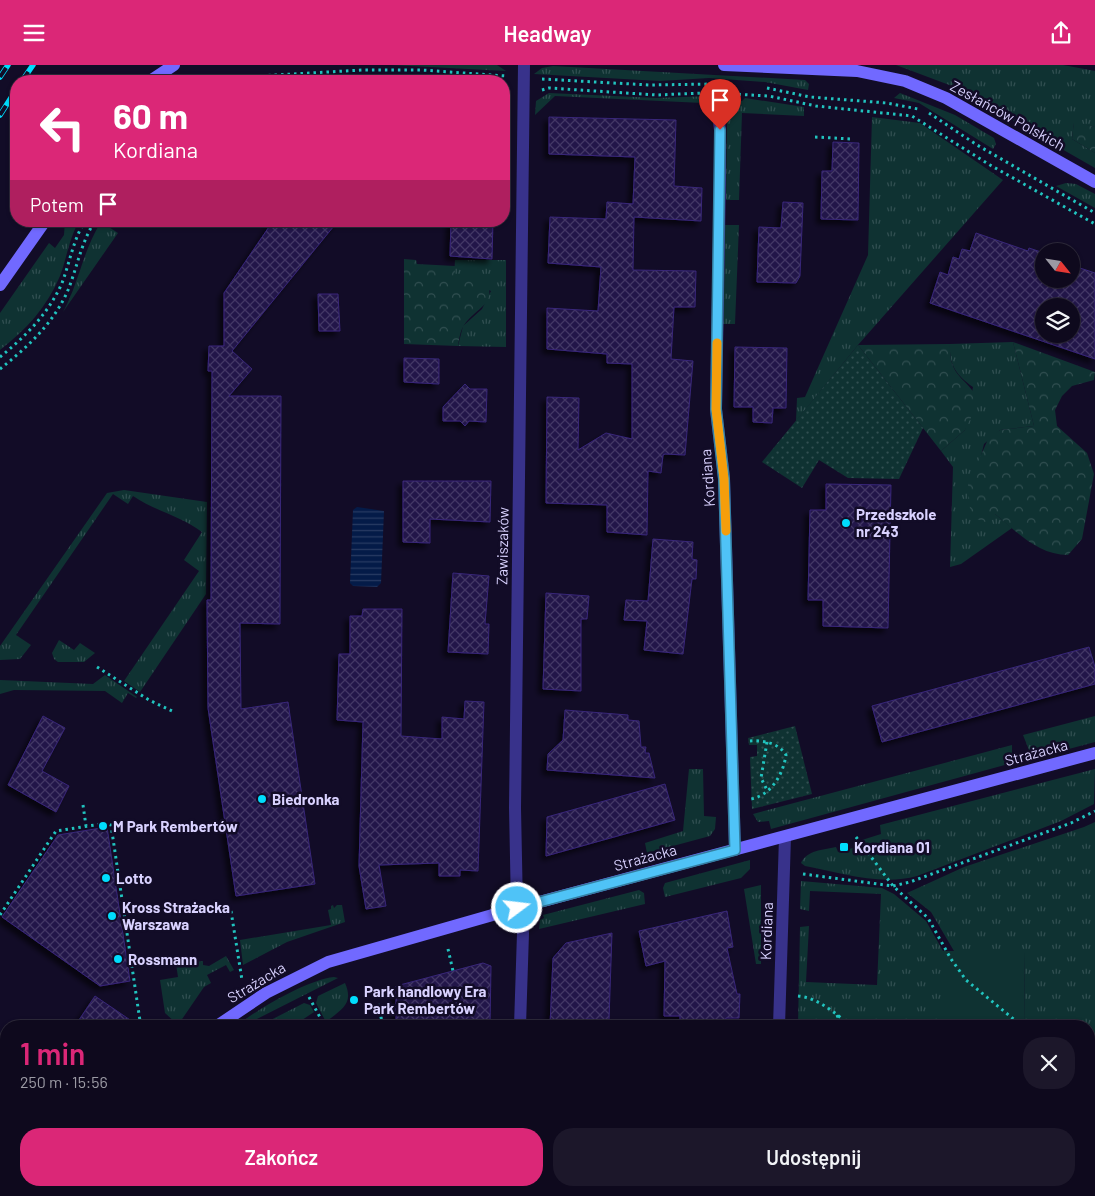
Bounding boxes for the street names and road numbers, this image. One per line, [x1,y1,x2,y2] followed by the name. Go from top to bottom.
[948,76,1068,154] street label: Zesłańców Polskich
[696,448,718,508] street label: Kordiana
[492,507,512,585] street label: Zawiszaków
[1003,735,1069,769] street label: Strażacka
[612,840,678,874] street label: Strażacka
[756,902,776,960] street label: Kordiana
[224,958,288,1006] street label: Strażacka

